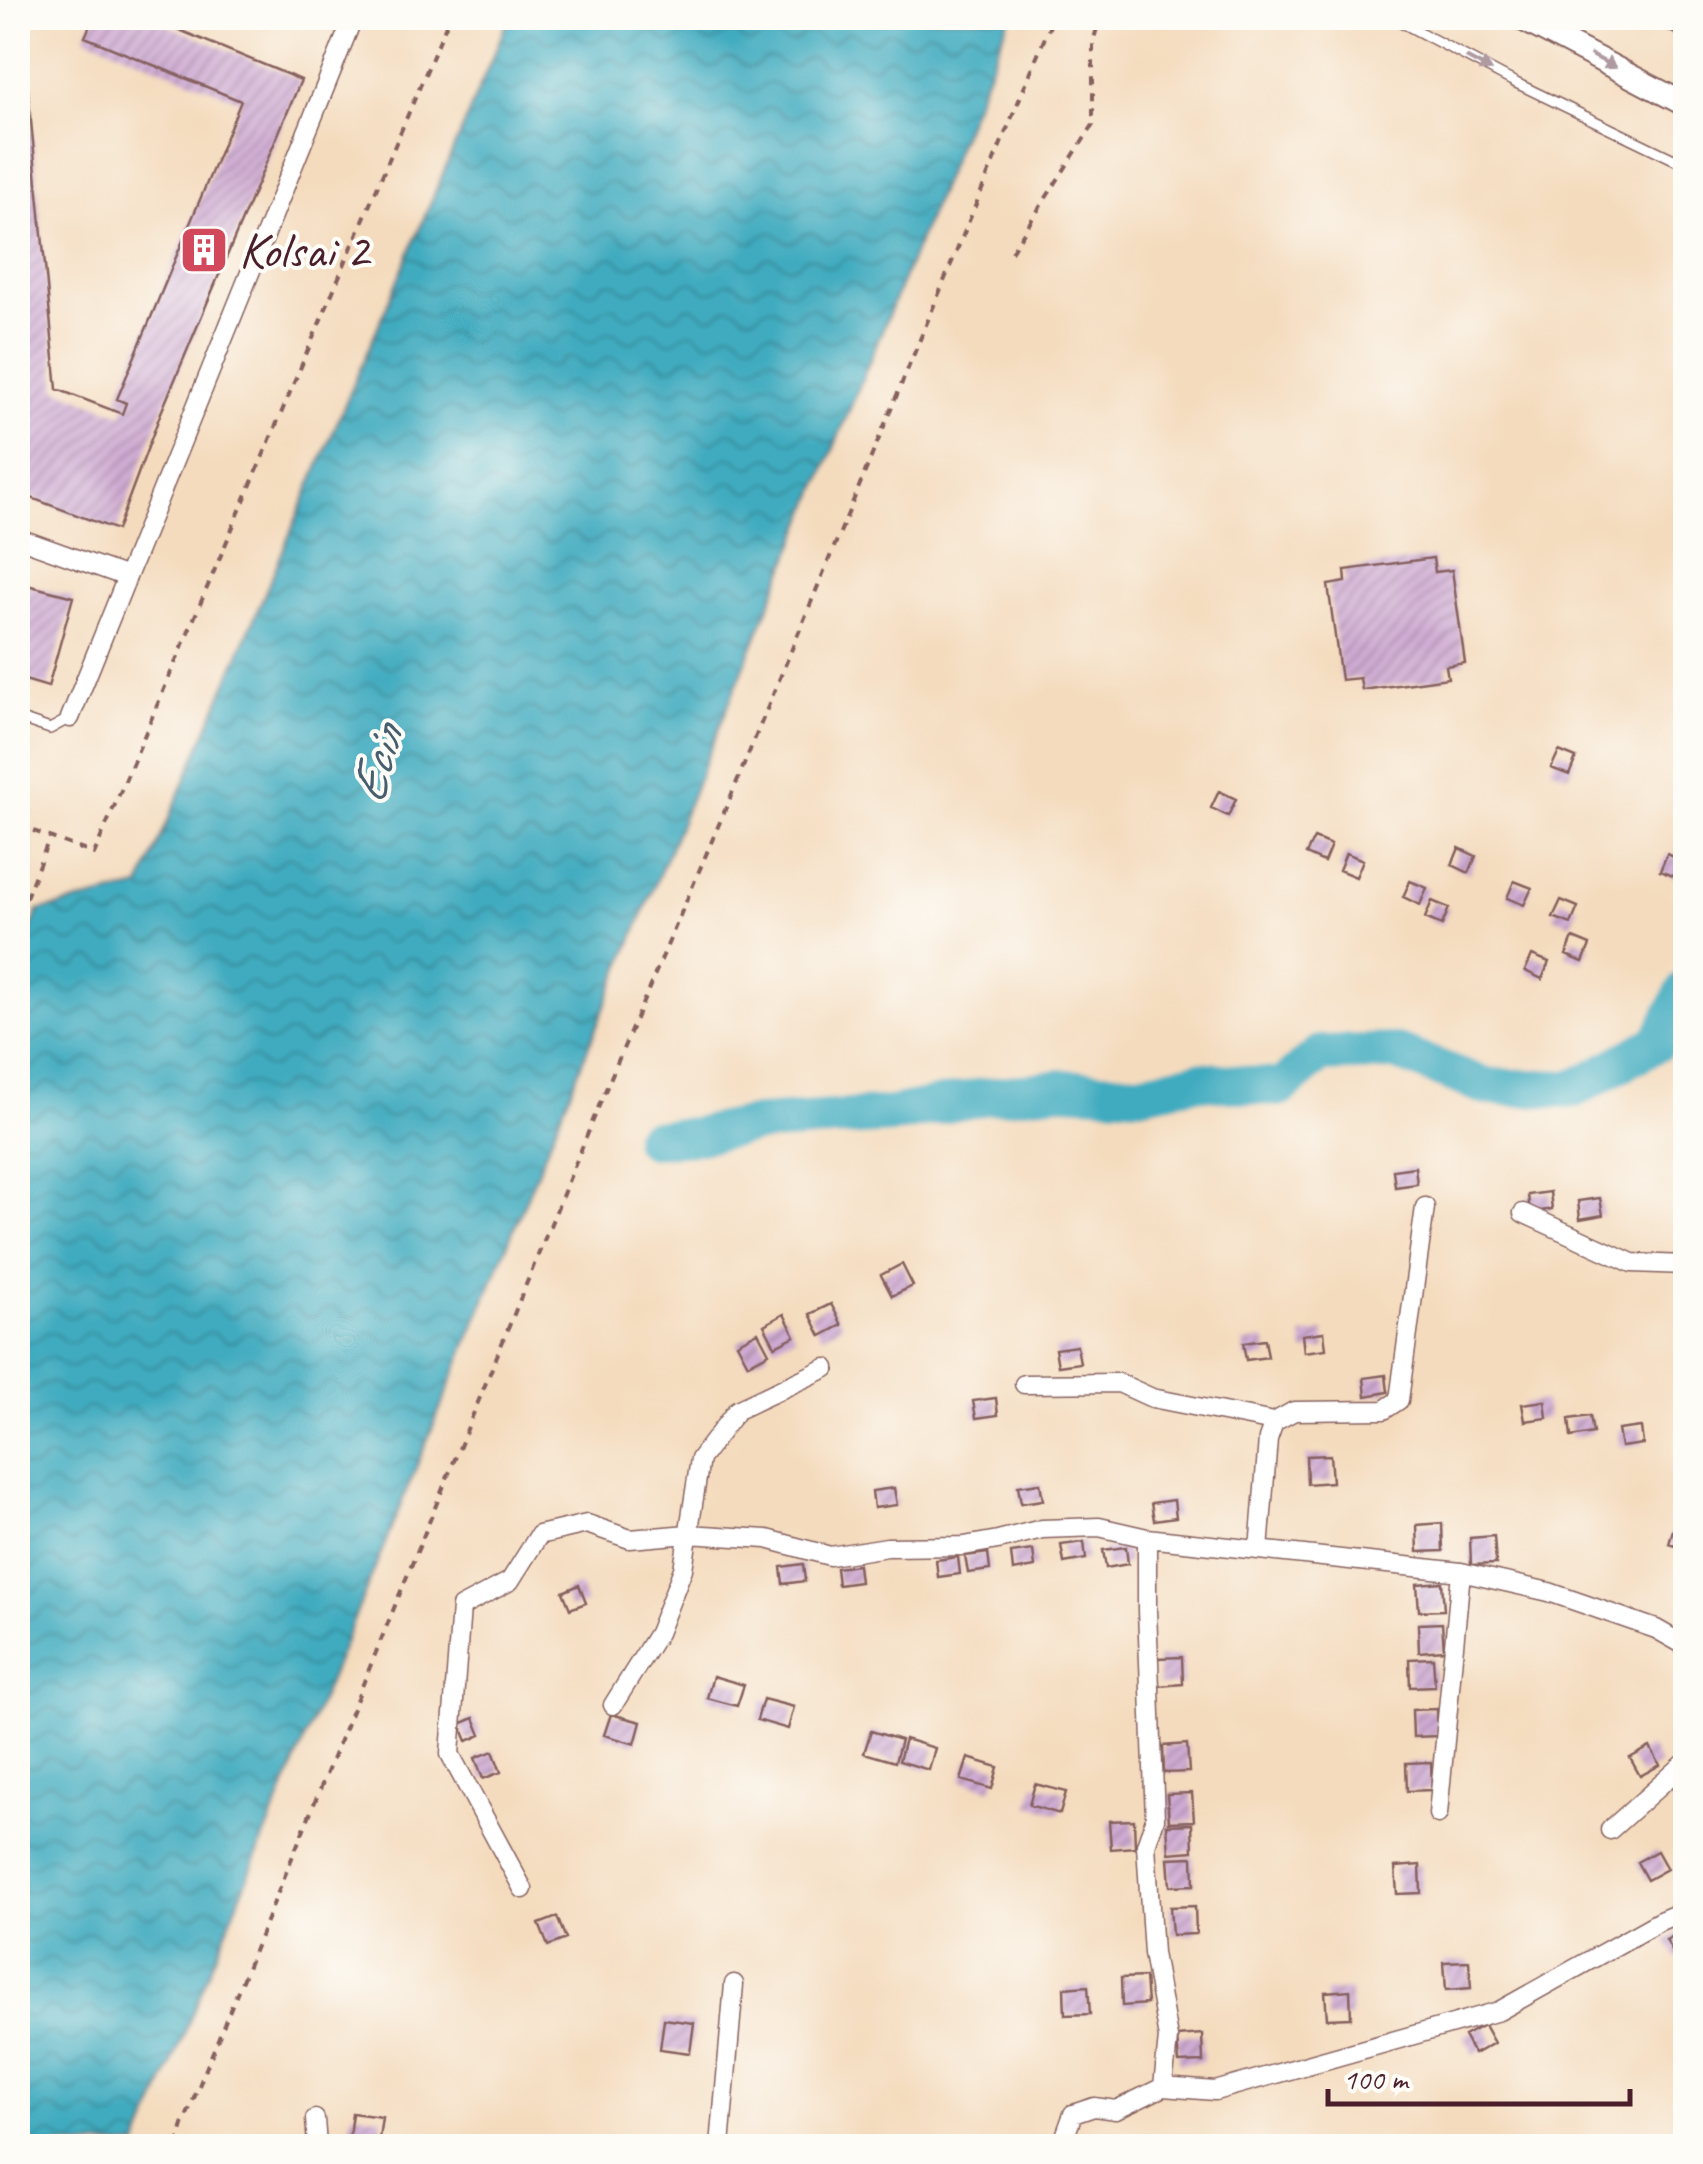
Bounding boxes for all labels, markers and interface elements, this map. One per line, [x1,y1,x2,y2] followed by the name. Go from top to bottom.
[1588,52,1617,69] one-way arrow
[1465,55,1494,72] one-way arrow
[239,219,372,282] place label: Kolsai 2
[178,224,230,276] building icon: Kolsai 2
[334,713,420,810] water label: Есіл
[1328,2044,1630,2106] scale bar
[1343,2060,1410,2098] text: 100 m

